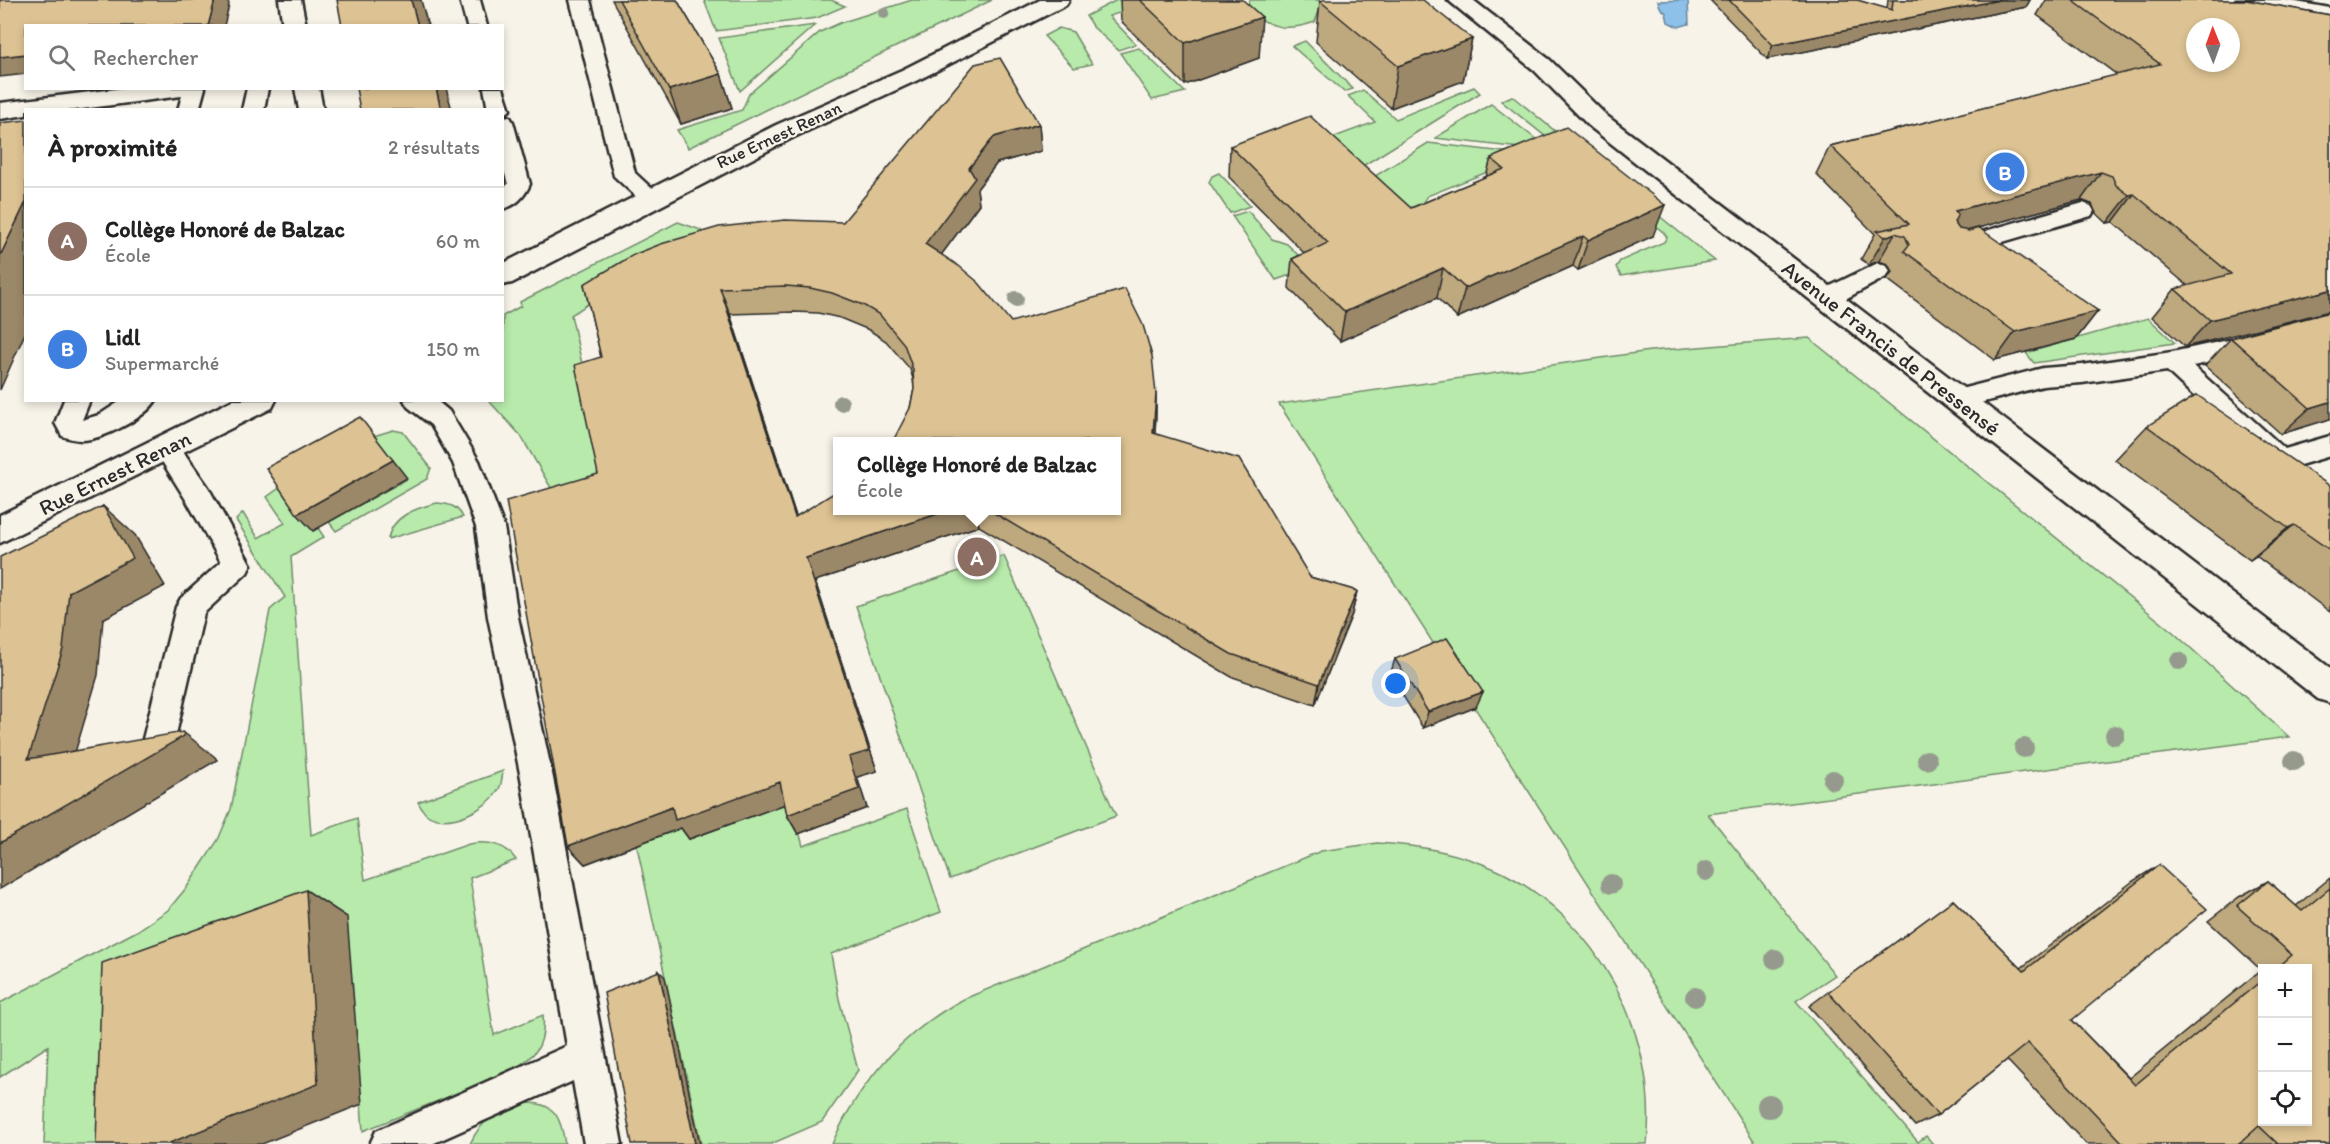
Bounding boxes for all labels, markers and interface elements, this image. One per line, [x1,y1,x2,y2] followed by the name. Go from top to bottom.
[2186,18,2240,72] north arrow
[24,24,504,90] search box
[45,41,78,74] icon: search
[93,44,198,71] text: Rechercher
[713,96,845,174] street label: Rue Ernest Renan
[48,131,177,163] text: À proximité
[388,135,480,159] text: 2 résultats
[1986,150,2024,195] pin: B
[105,216,345,243] text: Collège Honoré de Balzac
[61,229,74,253] text: A
[436,229,480,253] text: 60 m
[105,243,151,267] text: École
[1777,254,2005,442] street label: Avenue Francis de Pressensé
[105,324,140,351] text: Lidl
[61,337,74,361] text: B
[427,337,480,361] text: 150 m
[105,351,219,375] text: Supermarché
[35,424,196,521] street label: Rue Ernest Renan
[833,437,1121,515] popup
[857,451,1097,478] text: Collège Honoré de Balzac
[857,478,903,502] text: École
[958,534,996,580] pin: A
[1381,669,1410,698] your location
[2258,964,2312,1126] map controls
[2258,964,2312,1018] button: +
[2258,1018,2312,1072] button: −
[2258,1072,2312,1126] button: locate

